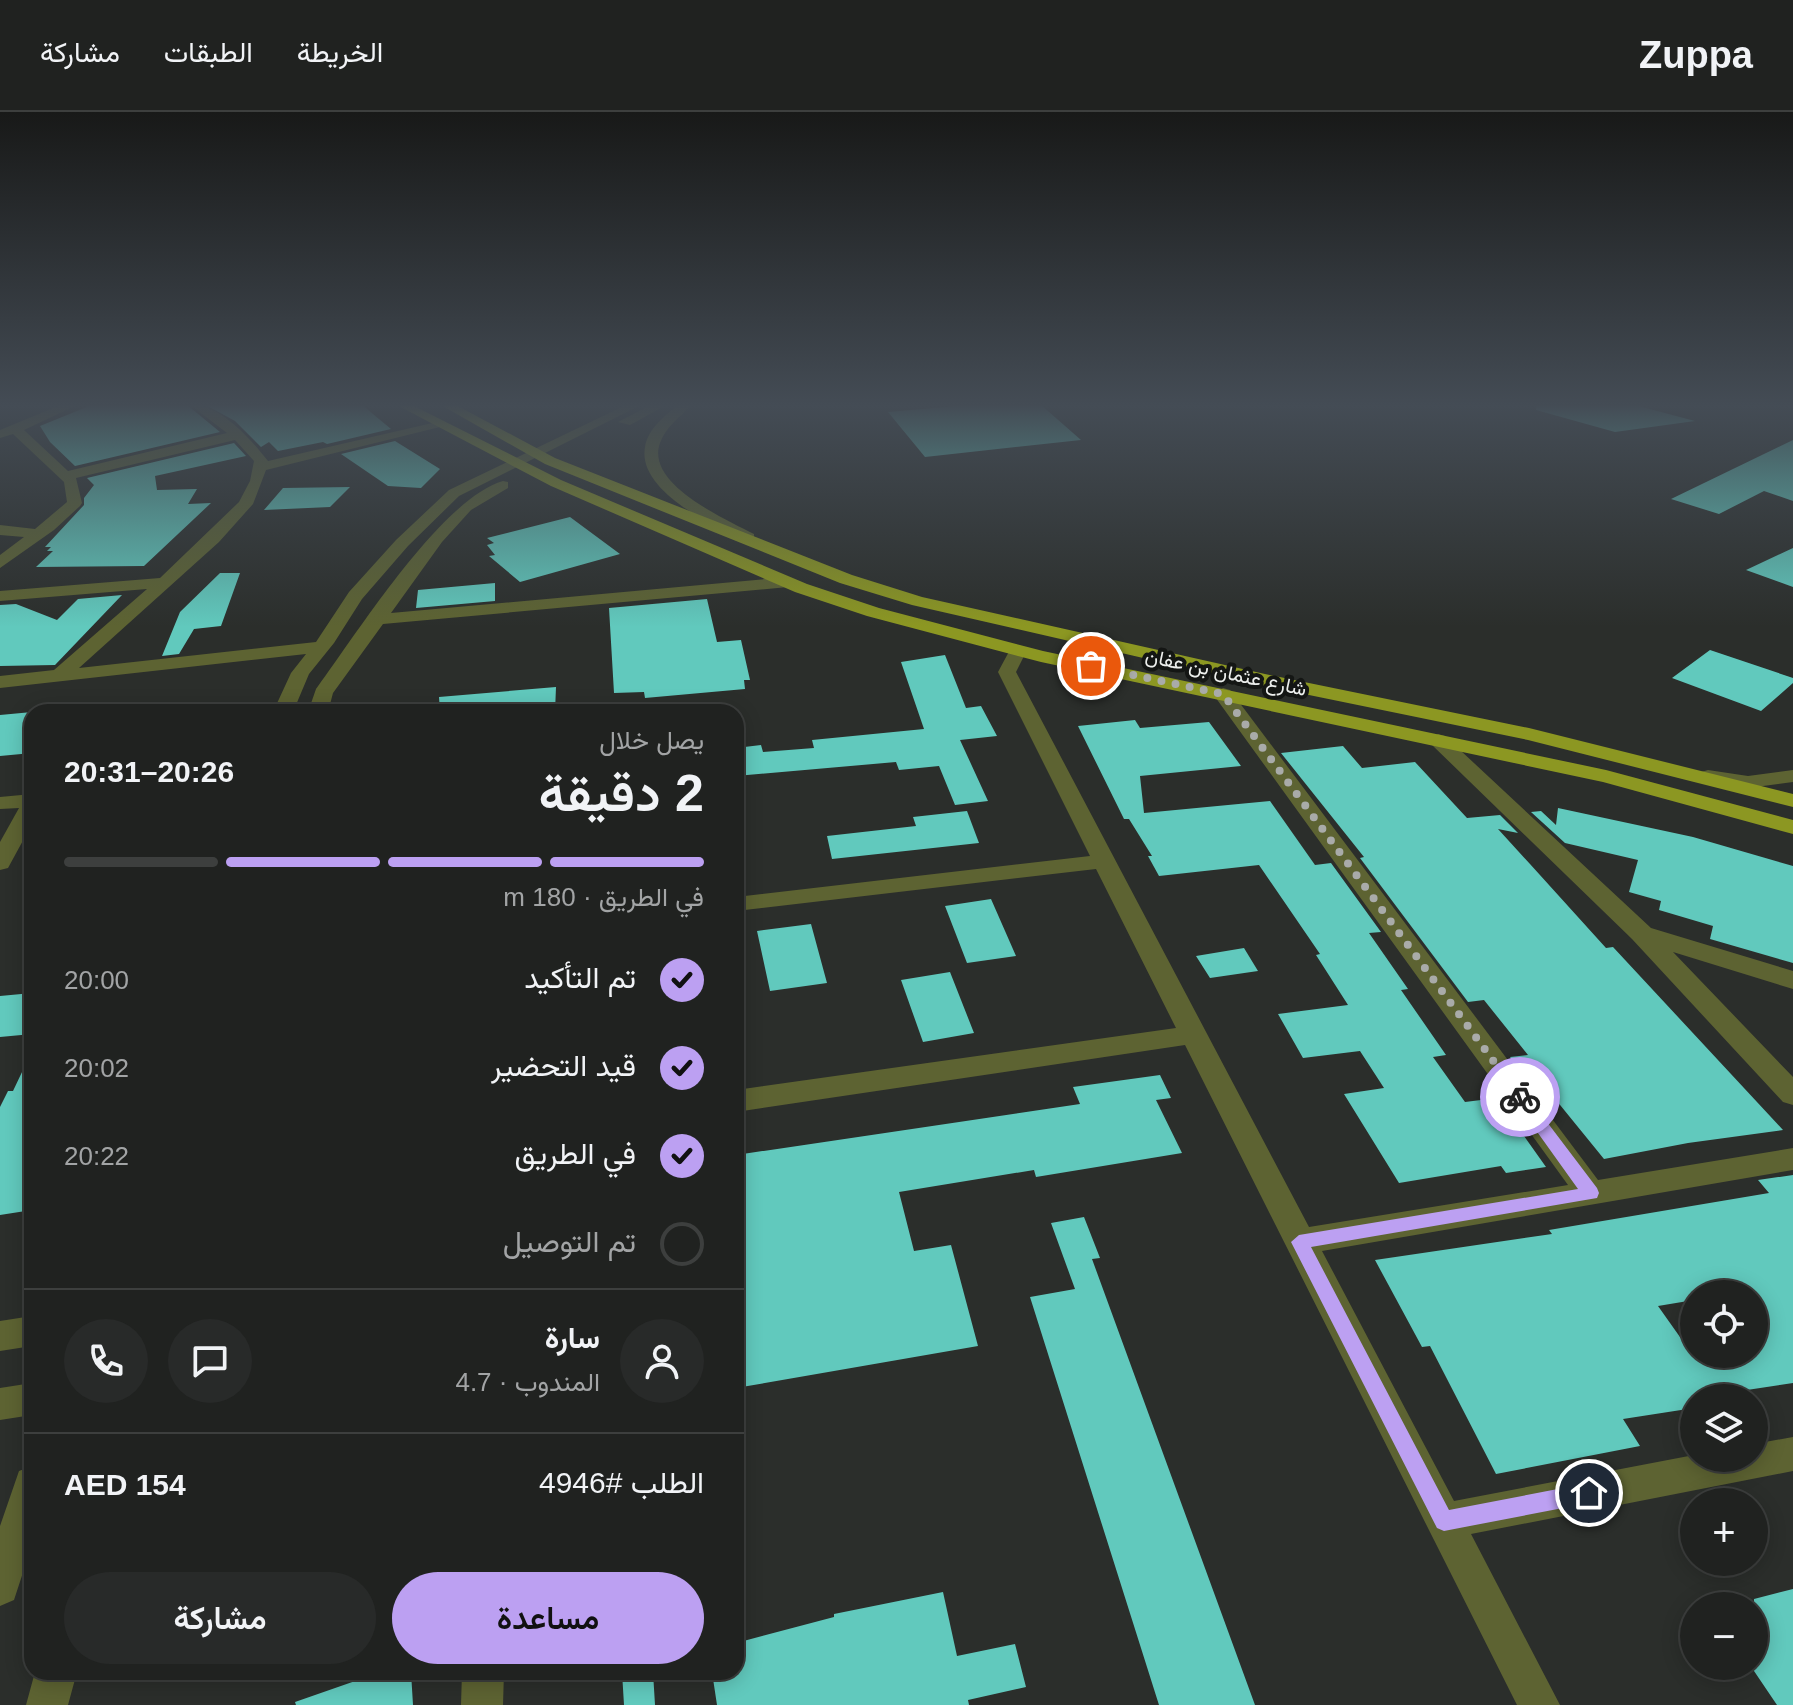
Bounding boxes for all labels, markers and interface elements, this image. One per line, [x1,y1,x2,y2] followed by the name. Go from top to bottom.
[1639,34,1753,76] text: Zuppa
[40,37,120,68] text: مشاركة
[164,37,253,68] text: الطبقات
[297,37,383,68] text: الخريطة
[1057,632,1125,700] pin
[1069,644,1113,688] icon: bag
[1143,644,1309,703] street label: شارع عثمان بن عفان
[599,725,704,755] text: يصل خلال
[64,755,234,788] text: 20:26–20:31
[539,764,704,822] text: 2 دقيقة
[503,882,704,912] text: في الطريق · 180 m
[660,958,704,1002] icon: check
[524,961,636,994] text: تم التأكيد
[64,965,129,995] text: 20:00
[660,1046,704,1090] icon: check
[491,1049,636,1082] text: قيد التحضير
[64,1053,129,1083] text: 20:02
[1480,1057,1560,1137] courier
[1498,1075,1542,1119] icon: bike
[660,1134,704,1178] icon: check
[515,1137,636,1170] text: في الطريق
[64,1141,129,1171] text: 20:22
[503,1225,636,1258] text: تم التوصيل
[1680,1280,1768,1680] map controls
[1680,1280,1768,1368] button: locate
[64,1319,148,1403] button: phone
[168,1319,252,1403] button: chat
[620,1319,704,1403] button: person
[545,1321,600,1354] text: سارة
[455,1367,600,1397] text: المندوب · 4.7
[1680,1384,1768,1472] button: layers
[1555,1459,1623,1527] pin
[539,1466,704,1499] text: الطلب #4946
[64,1468,186,1501] text: AED 154
[1567,1471,1611,1515] icon: home
[1680,1488,1768,1576] button: +
[64,1572,376,1664] button: مشاركة
[392,1572,704,1664] button: مساعدة
[1680,1592,1768,1680] button: −

